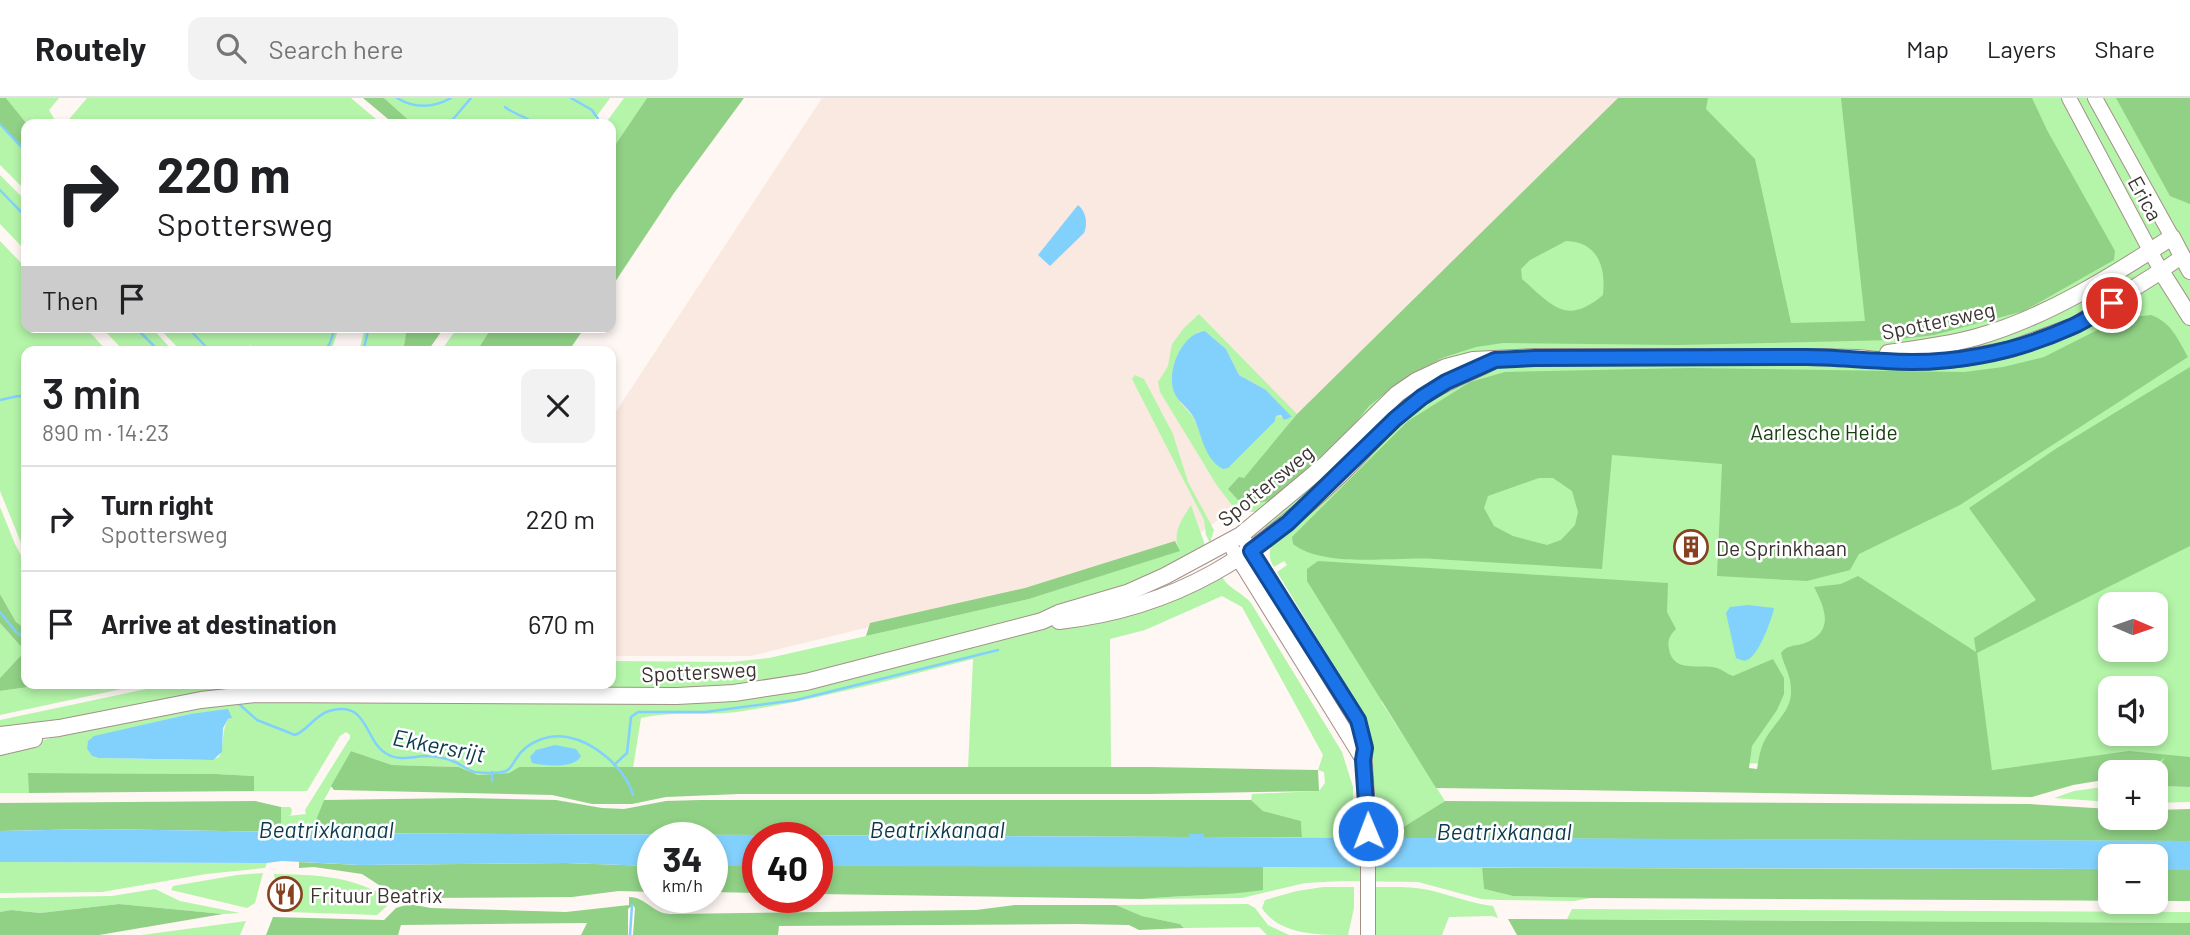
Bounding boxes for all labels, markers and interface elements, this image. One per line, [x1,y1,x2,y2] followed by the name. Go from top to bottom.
[188,17,678,80] search box
[35,28,146,68] text: Routely
[212,29,250,67] icon: search
[268,33,404,64] text: Search here
[1906,34,1949,63] text: Map
[1987,34,2056,63] text: Layers
[2094,34,2155,63] text: Share
[157,144,291,203] text: 220 m
[42,147,133,238] icon: right
[2124,171,2168,225] street label: Erica
[157,204,333,242] text: Spottersweg
[2082,273,2142,333] pin
[113,280,151,318] icon: arrive
[42,284,99,315] text: Then
[2093,284,2131,322] icon: arrive
[1879,296,1997,344] street label: Spottersweg
[42,367,141,417] text: 3 min
[521,369,595,443] button: close
[42,418,169,446] text: 890 m · 14:23
[1750,419,1898,444] park label: Aarlesche Heide
[1212,439,1318,531] street label: Spottersweg
[101,489,214,520] text: Turn right
[42,500,80,538] icon: right
[526,503,595,534] text: 220 m
[101,520,227,548] text: Spottersweg
[1672,528,1710,566] building icon: De Sprinkhaan
[1716,535,1847,560] place label: De Sprinkhaan
[2098,592,2168,662] north arrow
[2098,592,2168,914] map controls
[42,605,80,643] icon: arrive
[101,608,337,639] text: Arrive at destination
[528,608,595,639] text: 670 m
[641,655,757,687] street label: Spottersweg
[2098,676,2168,746] button: sound
[390,722,488,768] water label: Ekkersrijt
[2098,760,2168,830] button: +
[1331,794,1405,868] position arrow
[258,815,394,843] water label: Beatrixkanaal
[869,815,1005,843] water label: Beatrixkanaal
[1436,817,1572,845] water label: Beatrixkanaal
[742,822,833,913] speed limit sign: 40
[662,837,703,879] text: 34
[2098,844,2168,914] button: −
[662,874,703,896] text: km/h
[266,875,304,913] restaurant icon: Frituur Beatrix
[310,882,442,907] place label: Frituur Beatrix

